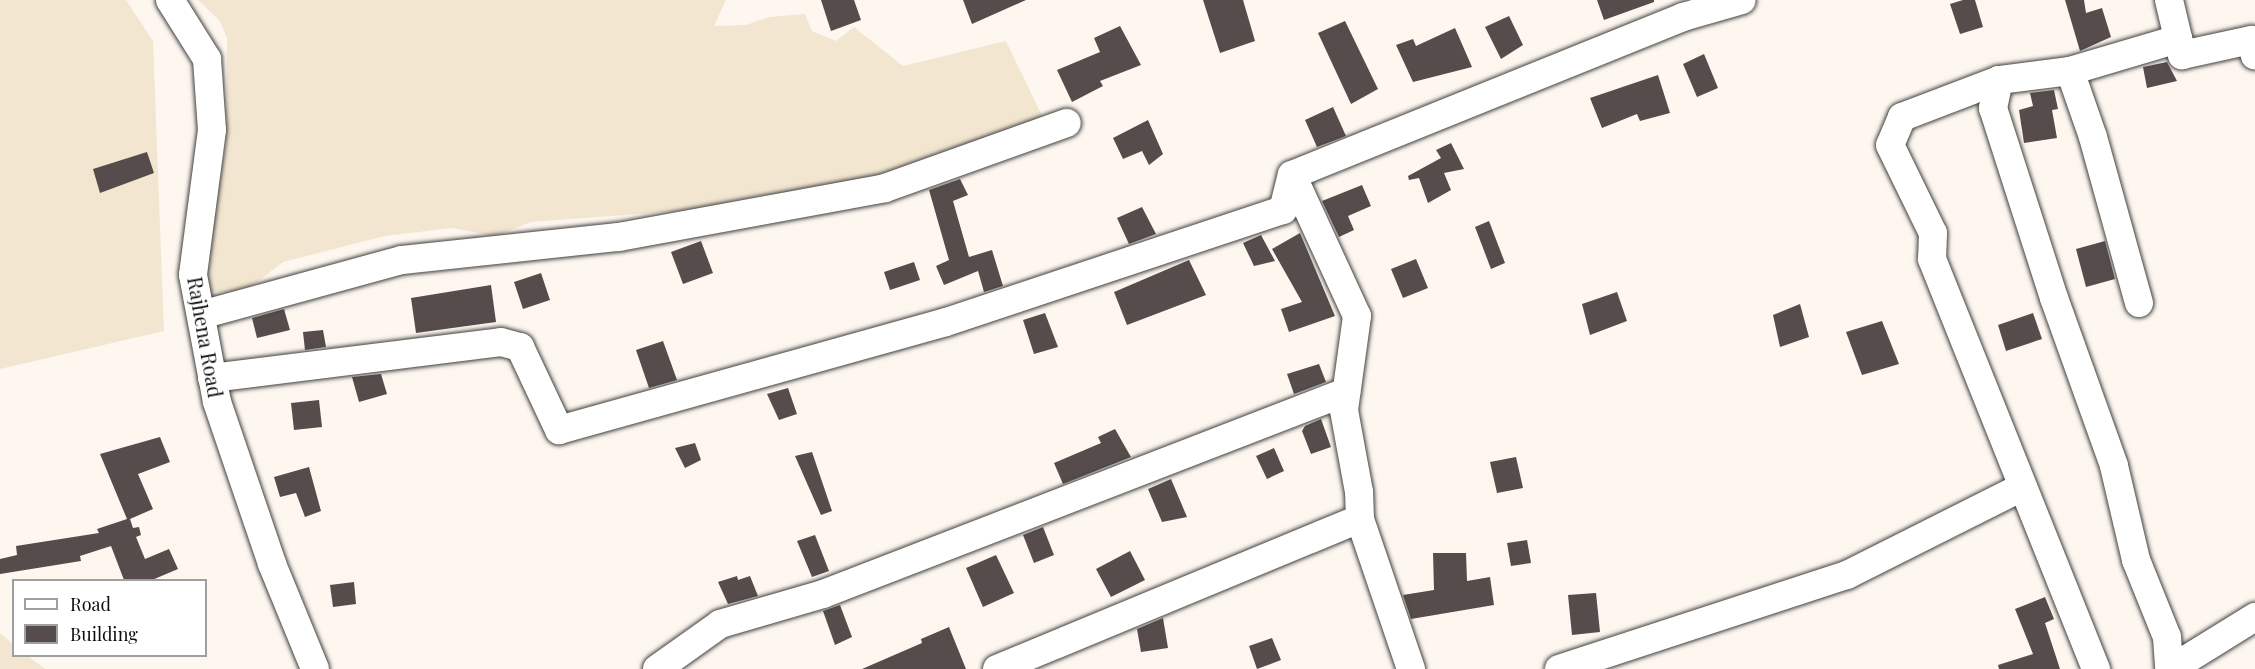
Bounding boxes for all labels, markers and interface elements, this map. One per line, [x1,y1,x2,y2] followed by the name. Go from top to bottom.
[184,275,228,399] street label: Rajhena Road
[12,579,207,657] legend
[70,592,111,616] text: Road
[70,622,138,646] text: Building

